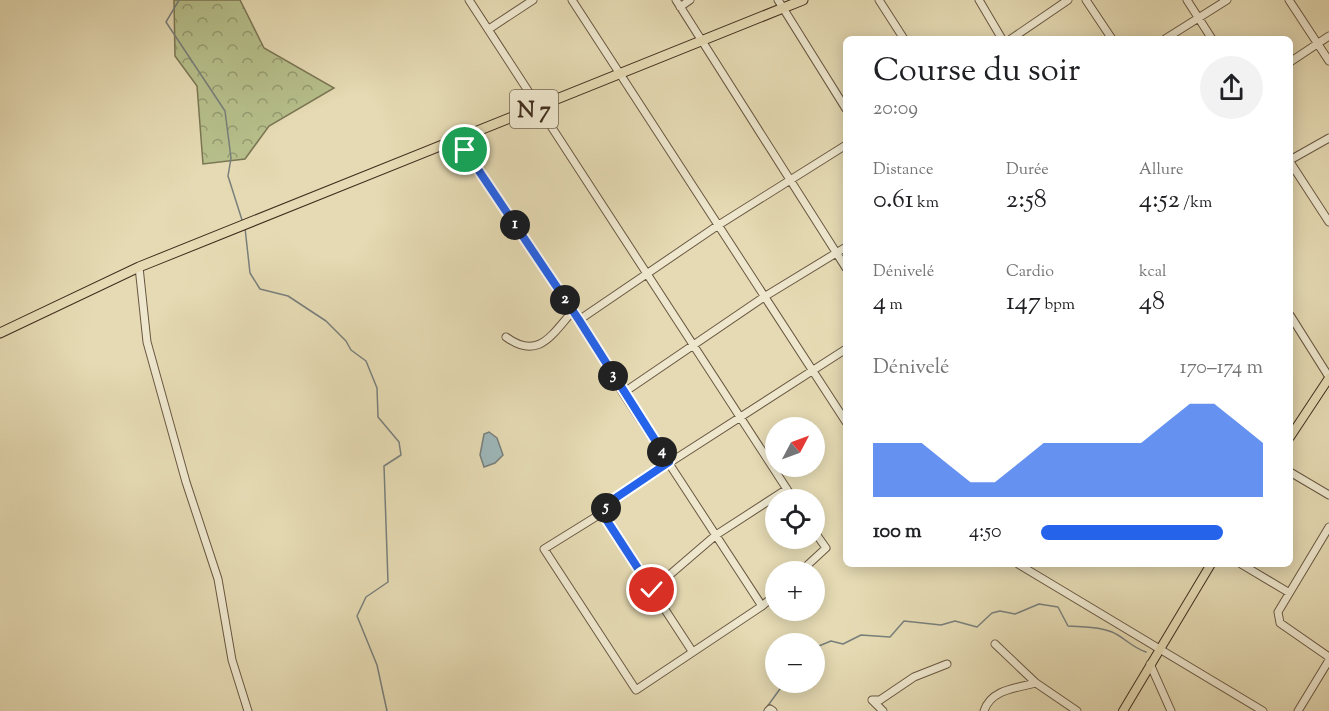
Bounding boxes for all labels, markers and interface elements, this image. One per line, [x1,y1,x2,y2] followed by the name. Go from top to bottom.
[873,48,1080,96] text: Course du soir
[1200,56,1263,119] button: share
[510,90,558,128] road number: N 7
[873,95,918,124] text: 20:09
[439,124,490,175] pin
[448,133,481,166] icon: arrive
[873,159,933,182] text: Distance
[1006,159,1049,182] text: Durée
[1139,159,1183,182] text: Allure
[873,182,914,219] text: 0.61
[1006,182,1047,219] text: 2:58
[1139,182,1180,219] text: 4:52
[914,192,939,215] text: km
[1180,192,1212,215] text: /km
[500,210,530,240] pin: 1
[512,213,518,236] text: 1
[873,261,934,284] text: Dénivelé
[1006,261,1054,284] text: Cardio
[1139,261,1167,284] text: kcal
[873,284,886,321] text: 4
[1006,284,1041,321] text: 147
[1139,284,1165,321] text: 48
[550,285,580,315] pin: 2
[561,288,569,311] text: 2
[886,294,903,317] text: m
[1041,294,1075,317] text: bpm
[873,354,949,383] text: Dénivelé
[1180,354,1263,383] text: 170–174 m
[598,361,628,391] pin: 3
[610,364,616,387] text: 3
[765,417,825,477] north arrow
[765,417,825,693] map controls
[647,437,677,467] pin: 4
[658,440,666,463] text: 4
[765,489,825,549] button: locate
[591,493,621,523] pin: 5
[603,496,609,519] text: 5
[873,518,922,547] text: 100 m
[969,518,1002,547] text: 4:50
[765,561,825,621] button: +
[626,564,677,615] pin
[635,573,668,606] icon: check
[765,633,825,693] button: −

